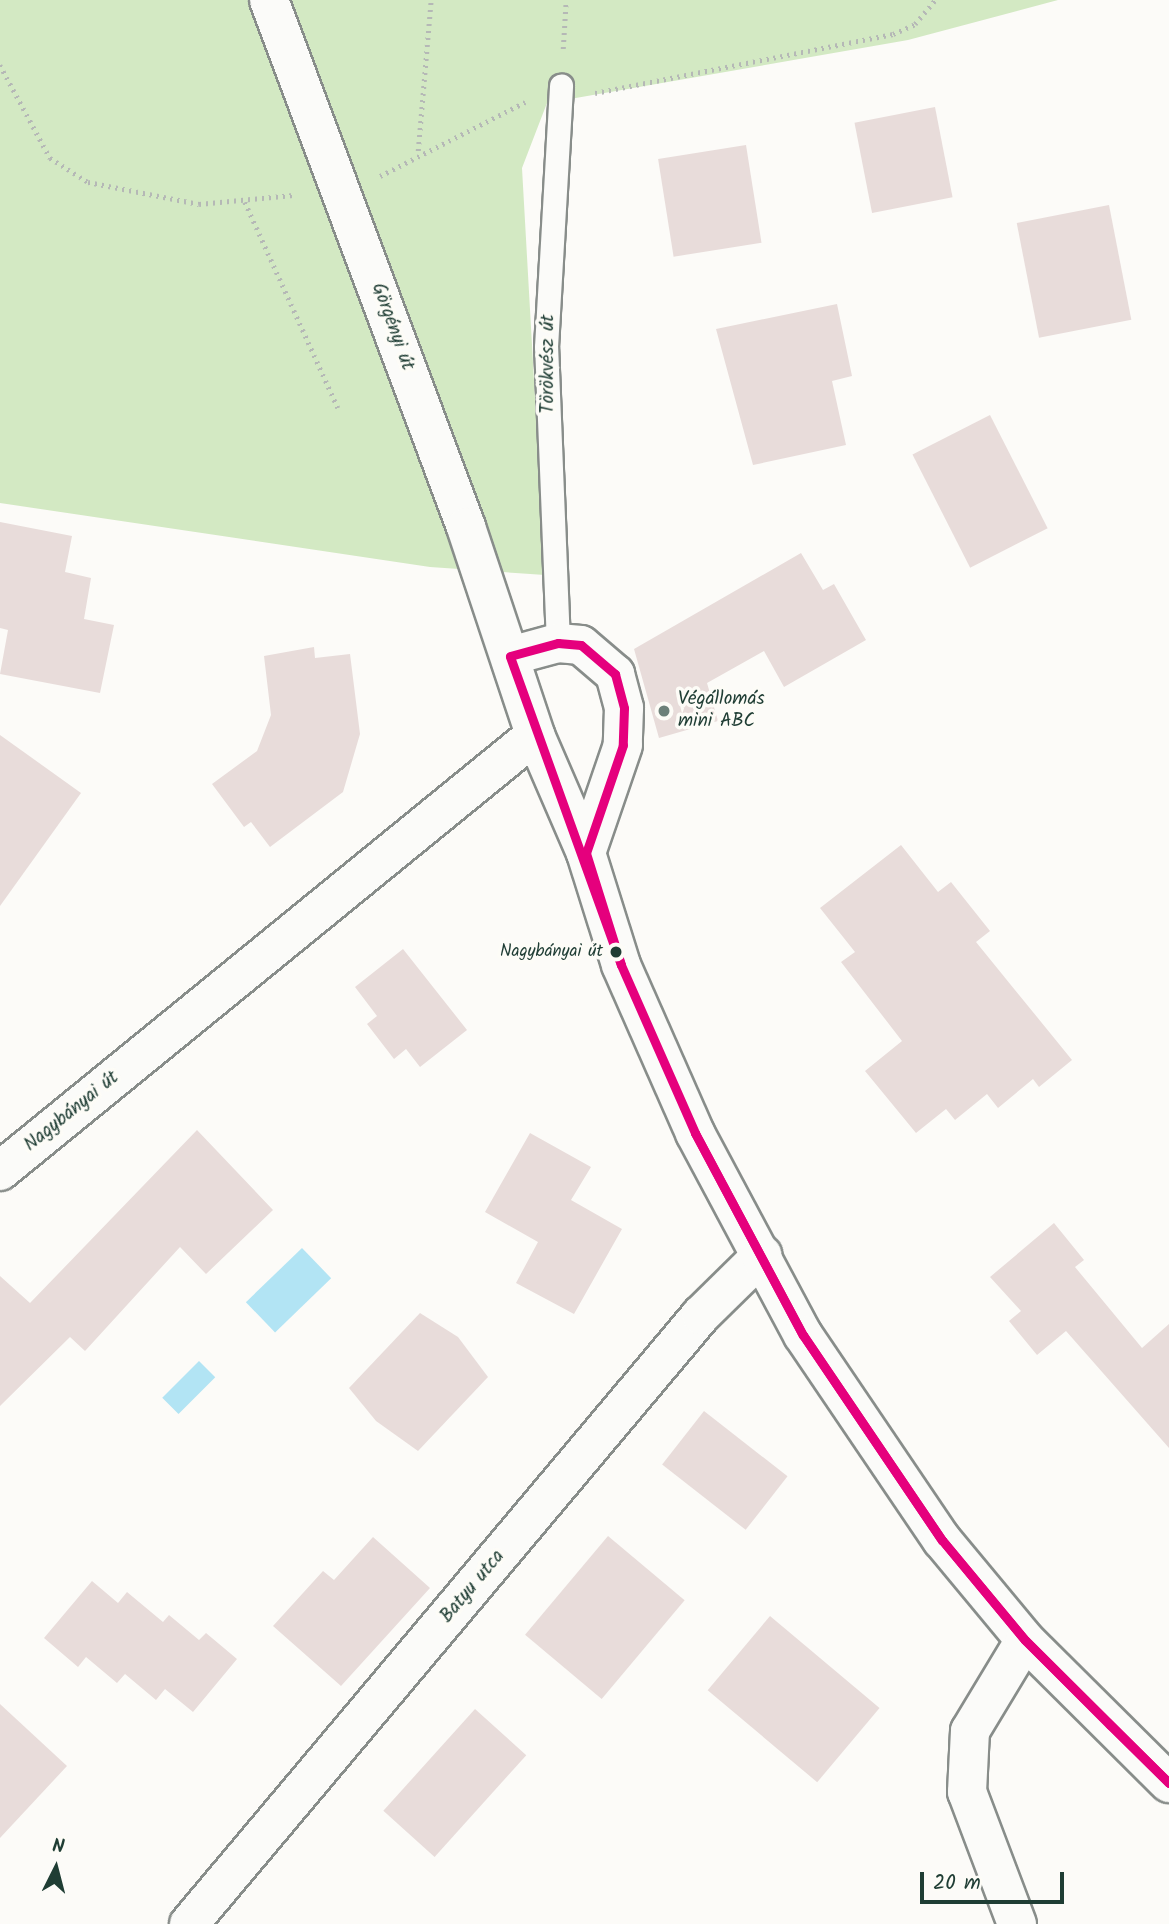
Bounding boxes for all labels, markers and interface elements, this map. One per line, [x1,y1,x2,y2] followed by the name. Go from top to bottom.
[366,280,418,374] street label: Görgényi út
[538,314,560,414] street label: Törökvész út
[678,689,765,733] place label: Végállomás mini ABC
[656,703,672,719] marker: Végállomás mini ABC
[500,942,603,962] place label: Nagybányai út
[609,945,623,959] marker: Nagybányai út
[20,1067,124,1157] street label: Nagybányai út
[436,1546,510,1628] street label: Batyu utca
[51,1832,66,1863] text: N
[21,1833,91,1903] north arrow
[924,1857,1068,1901] scale bar
[933,1867,981,1900] text: 20 m

